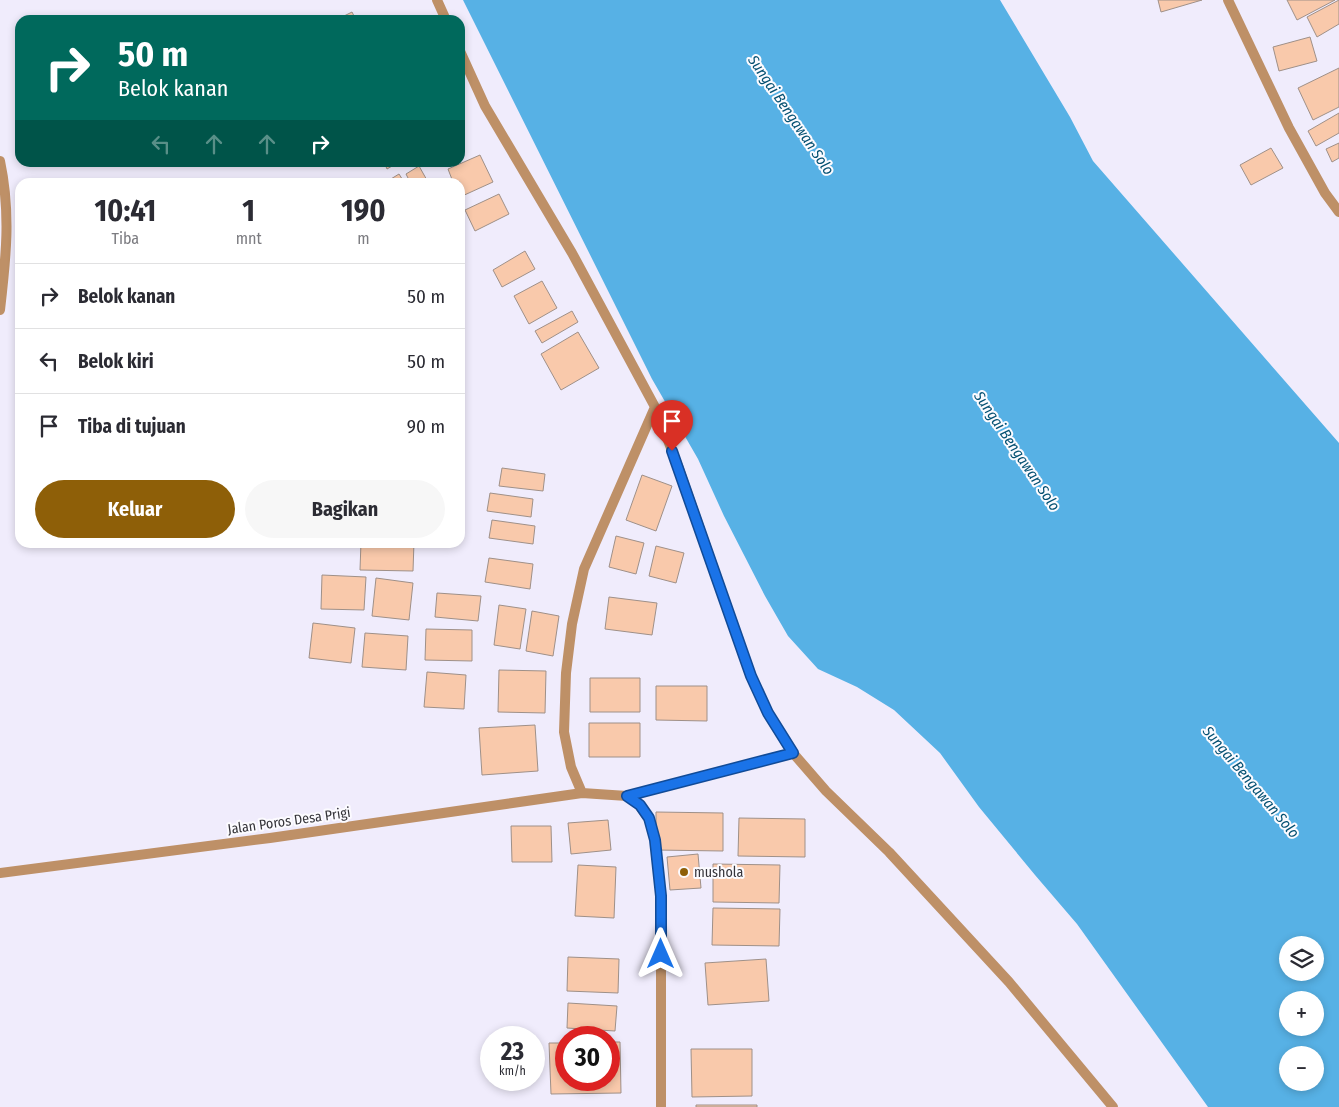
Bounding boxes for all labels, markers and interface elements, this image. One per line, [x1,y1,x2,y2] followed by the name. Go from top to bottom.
[118,33,188,75] text: 50 m
[35,35,100,100] icon: right
[744,51,838,178] water label: Sungai Bengawan Solo
[118,75,228,102] text: Belok kanan
[147,130,175,158] icon: left
[200,130,228,158] icon: ahead
[253,130,281,158] icon: ahead
[306,130,334,158] icon: right
[94,193,156,229] text: 10:41
[242,193,255,229] text: 1
[341,193,386,229] text: 190
[111,229,139,248] text: Tiba
[236,229,262,248] text: mnt
[357,229,369,248] text: m
[35,282,63,310] icon: right
[78,285,175,308] text: Belok kanan
[407,285,445,308] text: 50 m
[35,347,63,375] icon: left
[78,350,154,373] text: Belok kiri
[407,350,445,373] text: 50 m
[970,387,1064,514] water label: Sungai Bengawan Solo
[651,400,693,451] pin
[658,407,686,435] icon: arrive
[35,412,63,440] icon: arrive
[78,415,186,438] text: Tiba di tujuan
[407,415,445,438] text: 90 m
[35,480,235,538] button: Keluar
[245,480,445,538] button: Bagikan
[1198,722,1303,842] water label: Sungai Bengawan Solo
[227,804,351,838] street label: Jalan Poros Desa Prigi
[694,864,743,881] place label: mushola
[678,866,690,878] marker: mushola
[634,927,686,979] position arrow
[1279,936,1324,1091] map controls
[1279,936,1324,981] button: layers
[1279,991,1324,1036] button: +
[555,1026,620,1091] speed limit sign: 30
[501,1037,524,1067] text: 23
[1279,1046,1324,1091] button: −
[499,1064,526,1078] text: km/h

